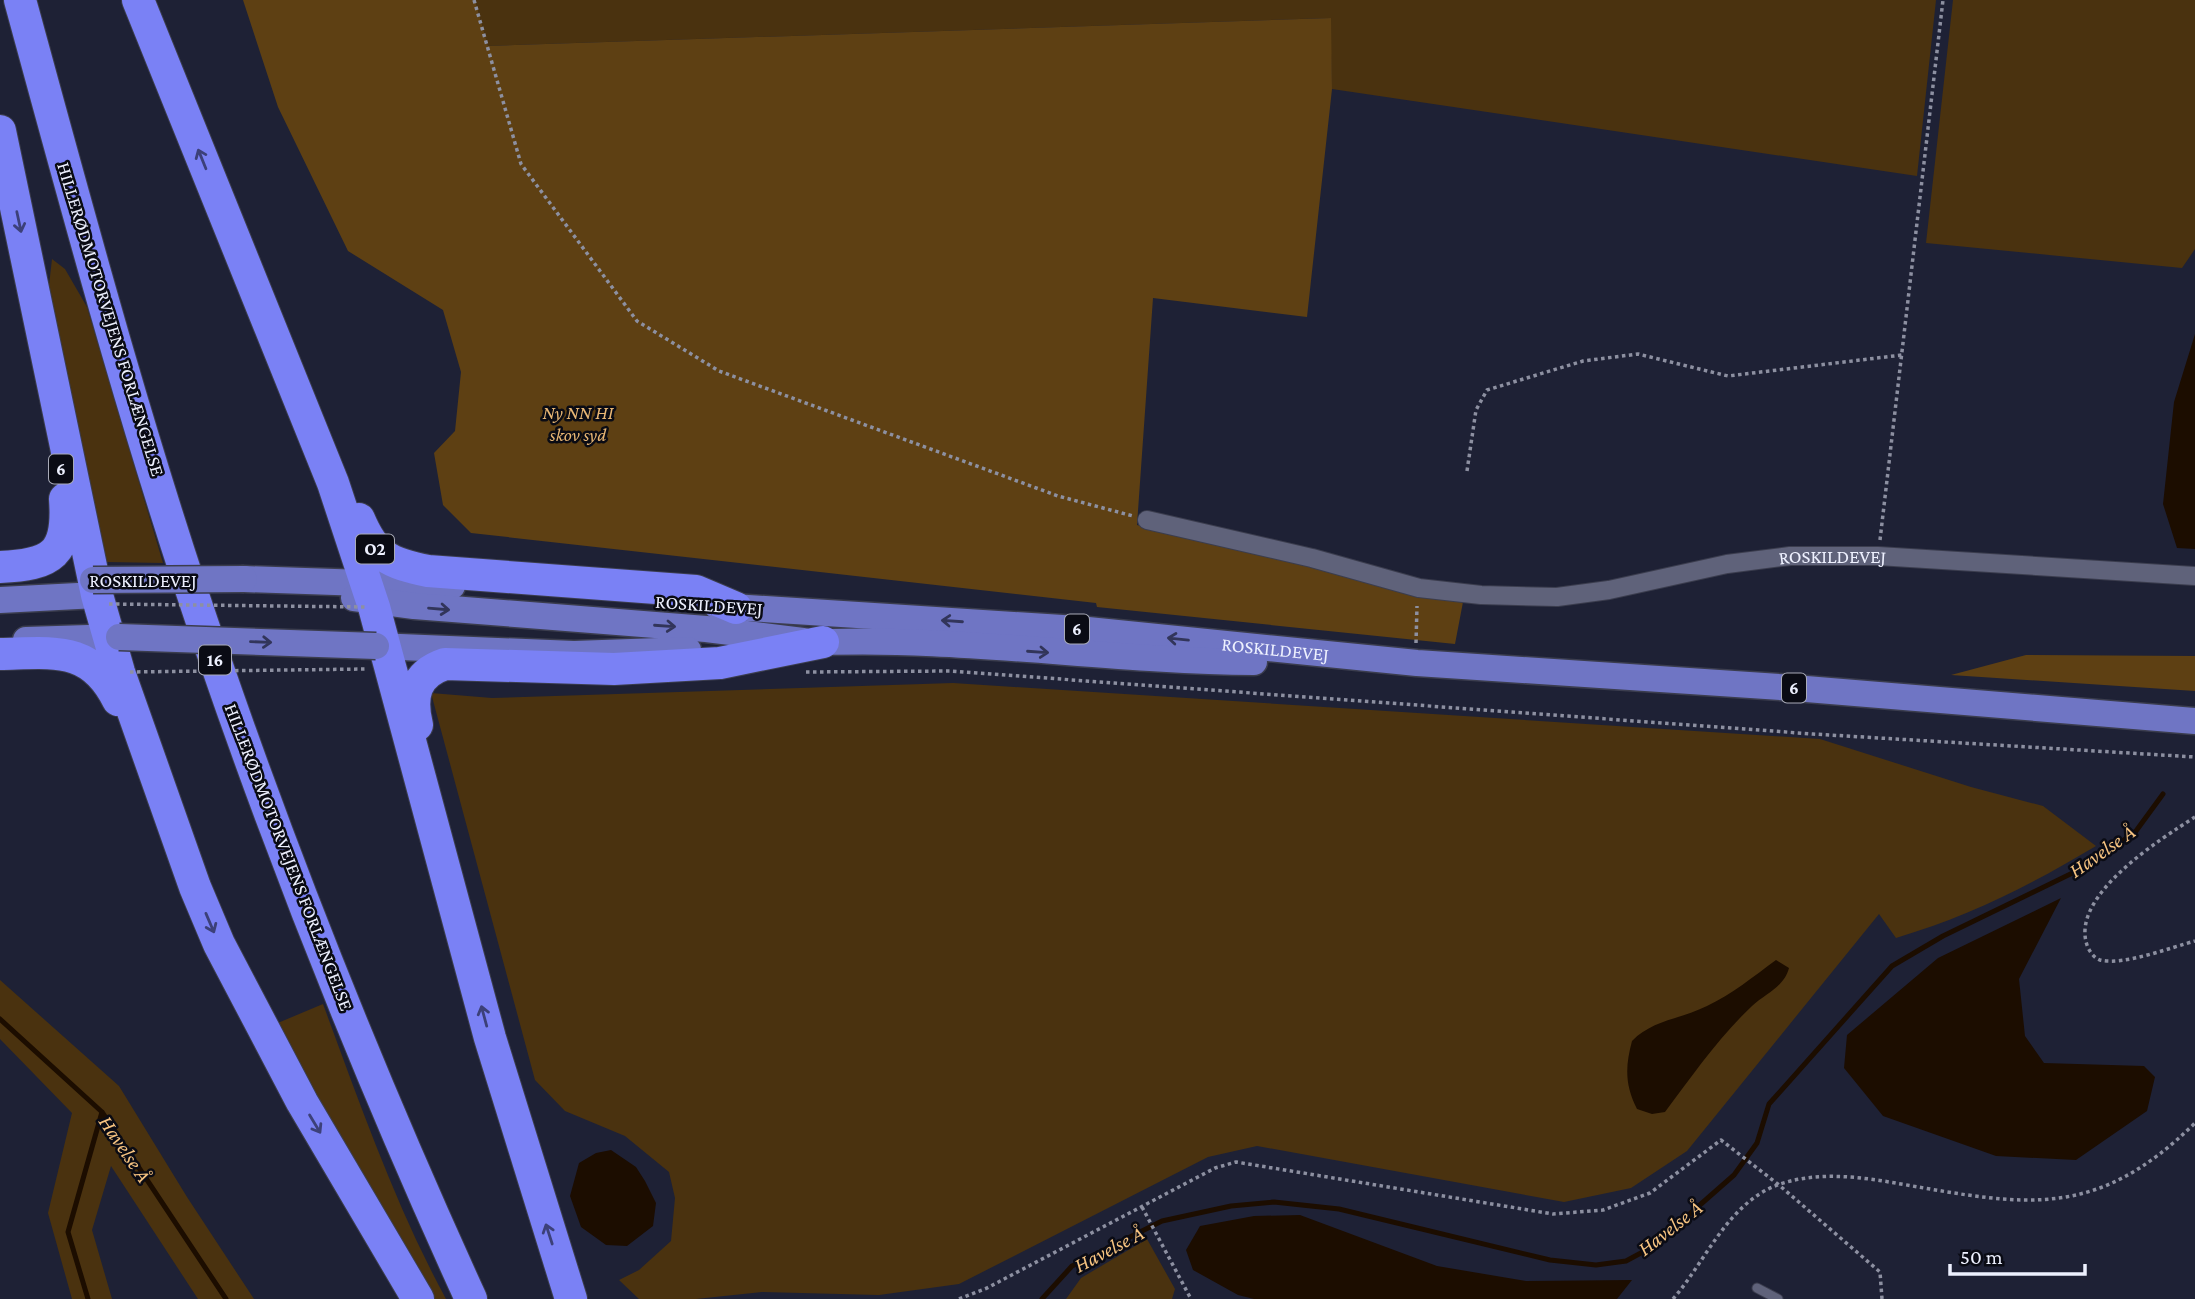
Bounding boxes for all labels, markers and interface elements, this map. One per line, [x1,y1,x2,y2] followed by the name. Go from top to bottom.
[195,149,208,170] one-way arrow
[53,160,169,478] street label: HILLERØDMOTORVEJENS FORLÆNGELSE
[13,210,27,233] one-way arrow
[543,402,615,445] park label: Ny NN HI skov syd
[49,454,73,484] road number: 6
[356,534,394,564] road number: O2
[1777,546,1887,568] street label: ROSKILDEVEJ
[89,570,197,591] street label: ROSKILDEVEJ
[655,591,763,619] street label: ROSKILDEVEJ
[427,602,449,615] one-way arrow
[1065,614,1089,644] road number: 6
[940,615,963,628] one-way arrow
[654,620,676,633] one-way arrow
[1168,632,1190,645] one-way arrow
[1221,633,1330,665] street label: ROSKILDEVEJ
[249,635,272,648] one-way arrow
[199,646,231,674] road number: 16
[1026,646,1048,659] one-way arrow
[1782,674,1806,702] road number: 6
[221,701,357,1013] street label: HILLERØDMOTORVEJENS FORLÆNGELSE
[2064,819,2140,883] water label: Havelse Å
[204,911,217,933] one-way arrow
[477,1006,490,1028] one-way arrow
[94,1111,156,1187] water label: Havelse Å
[308,1114,322,1134] one-way arrow
[1633,1195,1707,1261] water label: Havelse Å
[1070,1221,1148,1277] water label: Havelse Å
[542,1224,554,1246] one-way arrow
[1950,1232,2085,1276] scale bar
[1960,1245,2003,1269] text: 50 m

